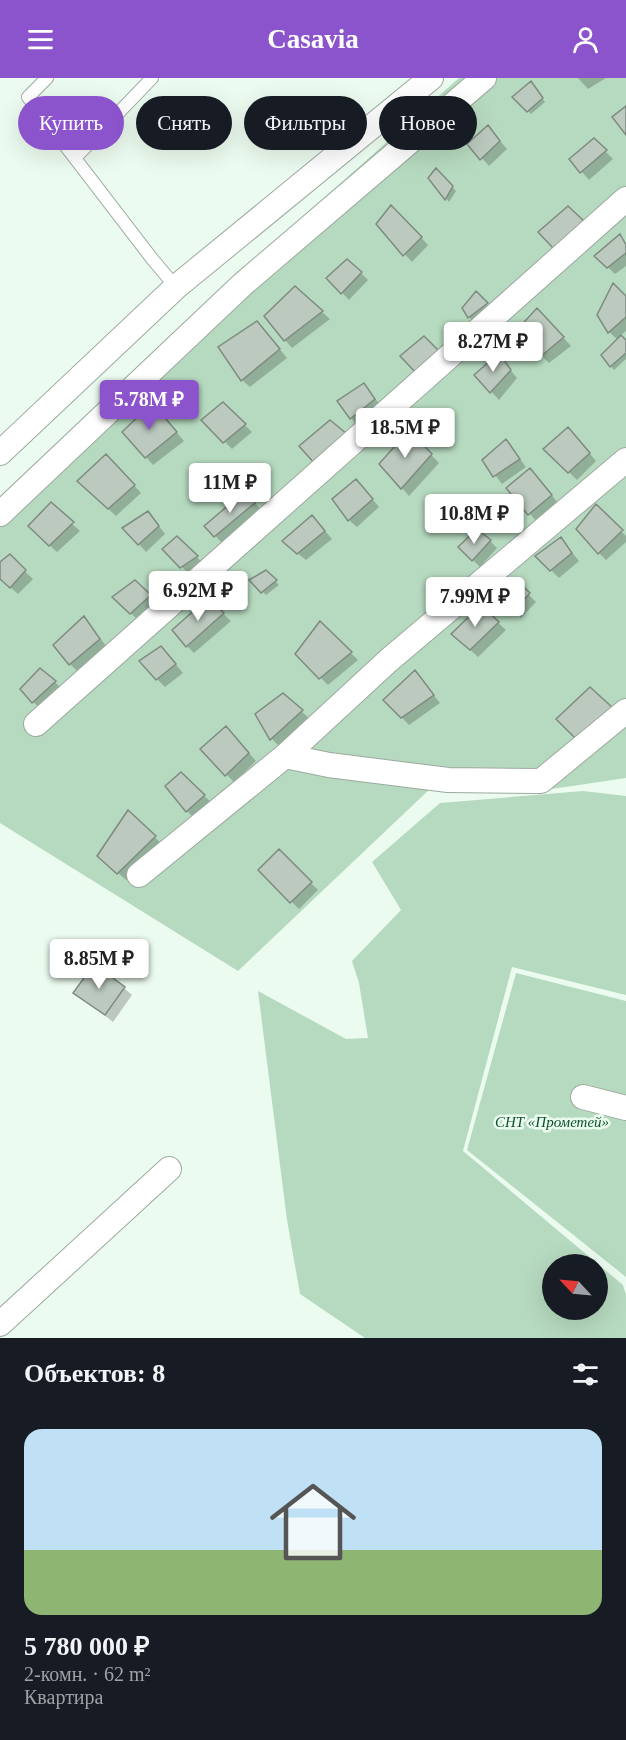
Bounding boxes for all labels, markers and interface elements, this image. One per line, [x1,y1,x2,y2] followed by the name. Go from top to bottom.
[24,23,57,56] icon: menu
[569,23,602,56] icon: person
[267,24,359,54] text: Casavia
[18,96,124,150] chip: Купить
[136,96,232,150] chip: Снять
[244,96,367,150] chip: Фильтры
[379,96,477,150] chip: Новое
[438,322,548,373] pin: 8.27M ₽
[458,330,528,352] text: 8.27M ₽
[94,380,204,431] pin: 5.78M ₽
[114,388,184,410] text: 5.78M ₽
[350,408,460,459] pin: 18.5M ₽
[370,416,440,438] text: 18.5M ₽
[188,463,272,514] pin: 11M ₽
[203,471,257,493] text: 11M ₽
[419,494,529,545] pin: 10.8M ₽
[439,502,509,524] text: 10.8M ₽
[143,571,253,622] pin: 6.92M ₽
[420,577,530,628] pin: 7.99M ₽
[163,579,233,601] text: 6.92M ₽
[440,585,510,607] text: 7.99M ₽
[44,939,154,990] pin: 8.85M ₽
[64,947,134,969] text: 8.85M ₽
[495,1114,609,1130] park label: СНТ «Прометей»
[542,1254,608,1320] north arrow
[542,1254,608,1320] map controls
[569,1358,602,1391] icon: filters
[24,1359,165,1388] text: Объектов: 8
[259,1468,367,1576] icon: home
[24,1632,150,1661] text: 5 780 000 ₽
[24,1663,151,1685] text: 2-комн. · 62 m²
[24,1686,103,1708] text: Квартира

